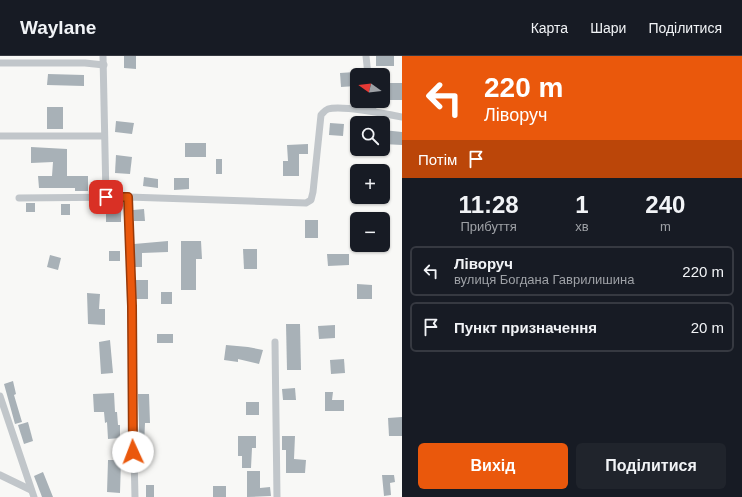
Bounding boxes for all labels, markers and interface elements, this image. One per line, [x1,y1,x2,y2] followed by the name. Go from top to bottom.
[20,17,96,38] text: Waylane
[531,20,568,36] text: Карта
[590,20,626,36] text: Шари
[648,20,722,36] text: Поділитися
[350,68,390,108] north arrow
[350,68,390,252] map controls
[418,72,470,124] icon: left
[484,72,563,103] text: 220 m
[484,105,547,125] text: Ліворуч
[350,116,390,156] button: search
[465,148,487,170] icon: arrive
[418,151,457,168] text: Потім
[350,164,390,204] button: +
[89,180,123,214] pin
[95,186,117,208] icon: arrive
[459,191,519,218] text: 11:28
[575,191,589,218] text: 1
[645,191,685,218] text: 240
[350,212,390,252] button: −
[460,219,517,234] text: Прибуття
[575,219,589,234] text: хв
[660,219,671,234] text: m
[454,255,513,272] text: Ліворуч
[420,260,442,282] icon: left
[682,263,724,280] text: 220 m
[454,272,634,287] text: вулиця Богдана Гаврилишина
[420,316,442,338] icon: arrive
[454,319,597,336] text: Пункт призначення
[691,319,724,336] text: 20 m
[112,431,154,473] position arrow
[418,443,568,489] button: Вихід
[576,443,726,489] button: Поділитися

